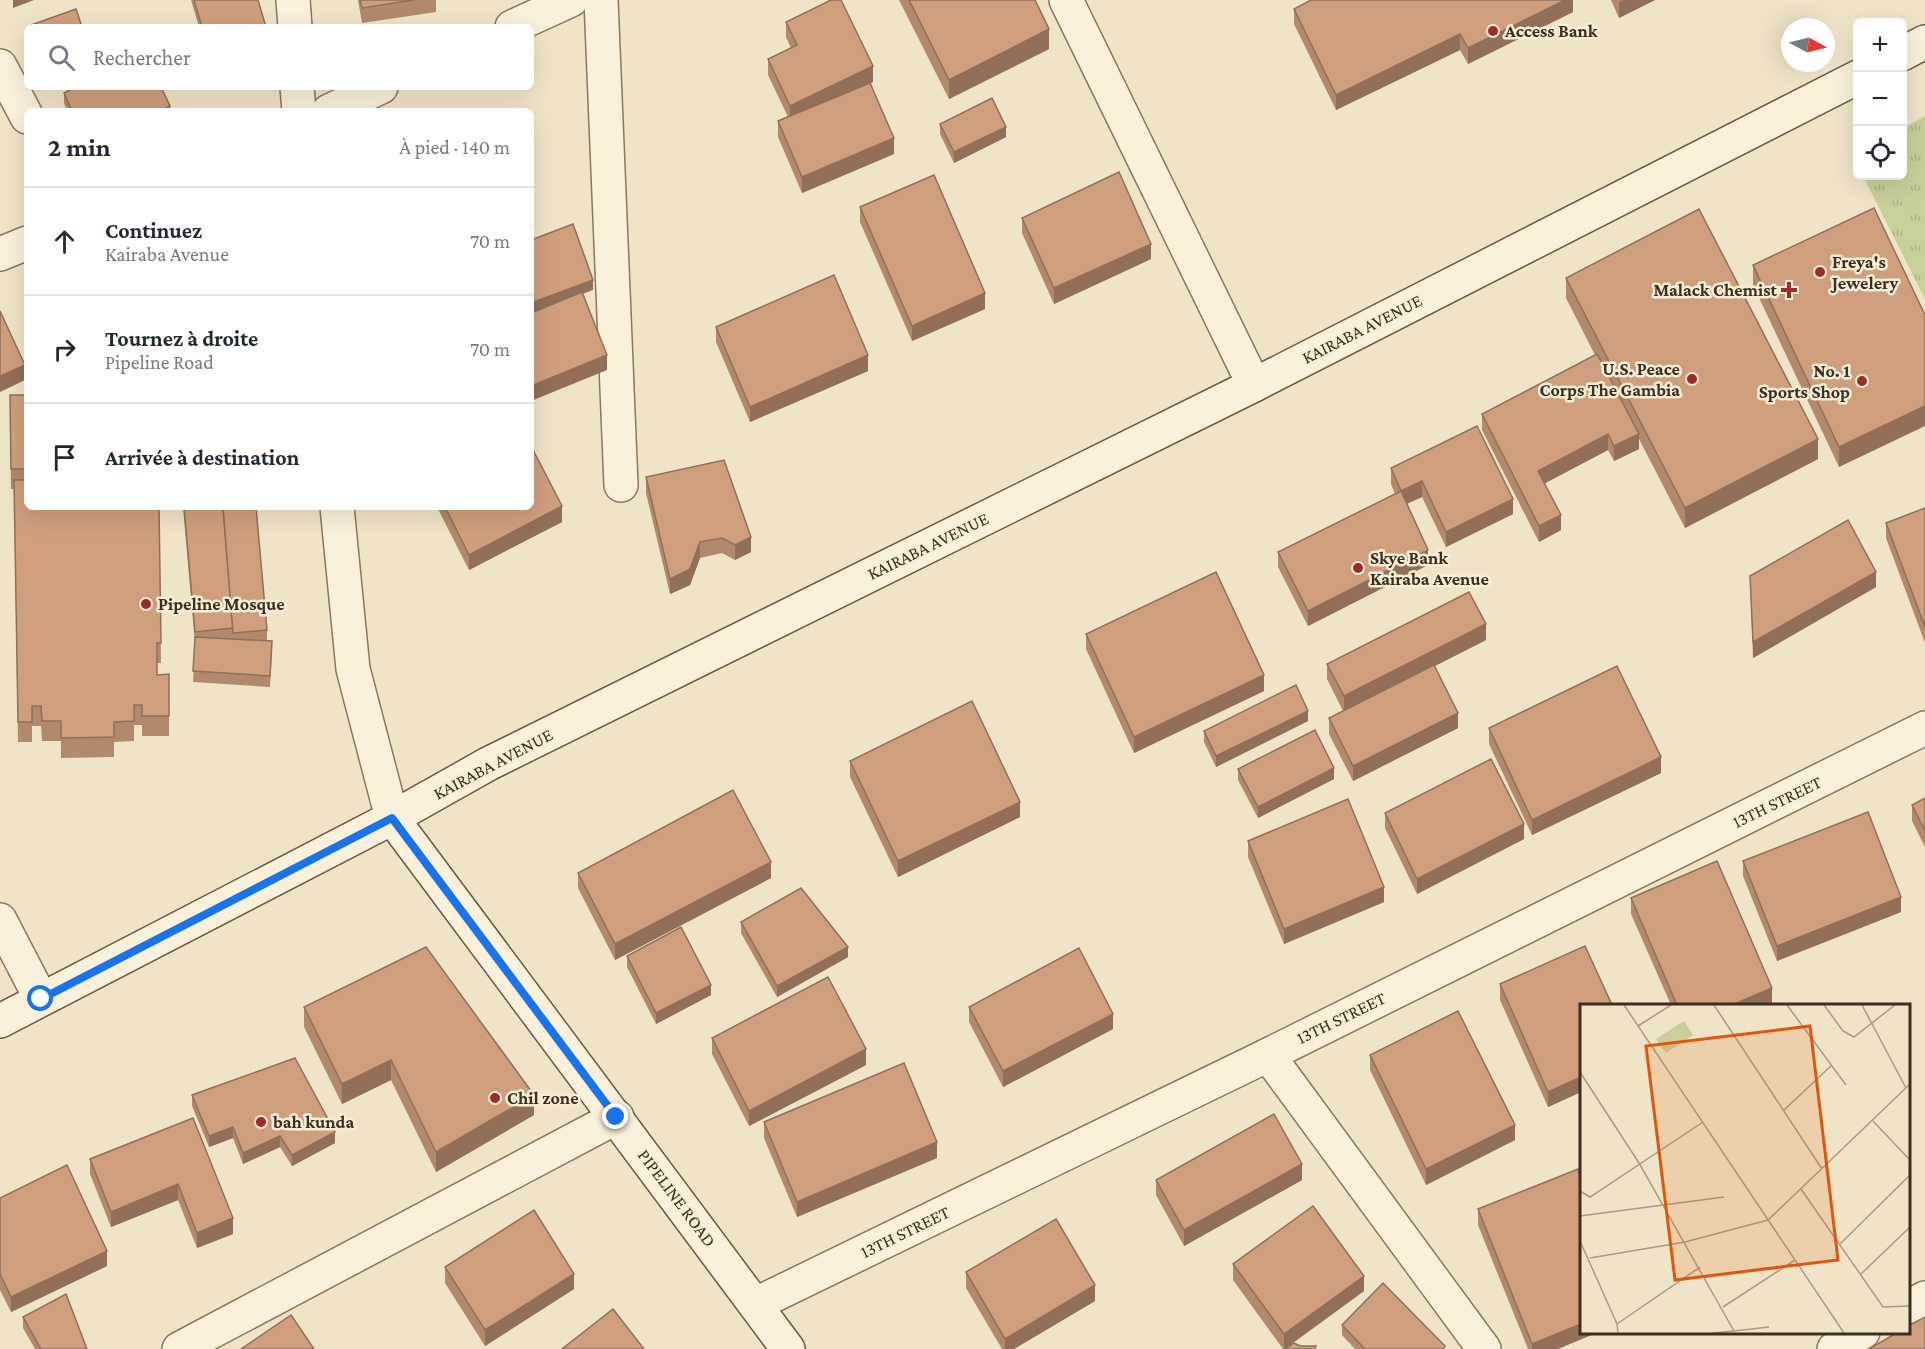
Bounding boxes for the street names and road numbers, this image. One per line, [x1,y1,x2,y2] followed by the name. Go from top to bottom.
[1299,290,1426,368] street label: KAIRABA AVENUE
[864,508,992,584] street label: KAIRABA AVENUE
[430,724,556,804] street label: KAIRABA AVENUE
[1729,772,1825,832] street label: 13TH STREET
[1293,988,1389,1048] street label: 13TH STREET
[634,1145,720,1251] street label: PIPELINE ROAD
[857,1202,953,1262] street label: 13TH STREET

